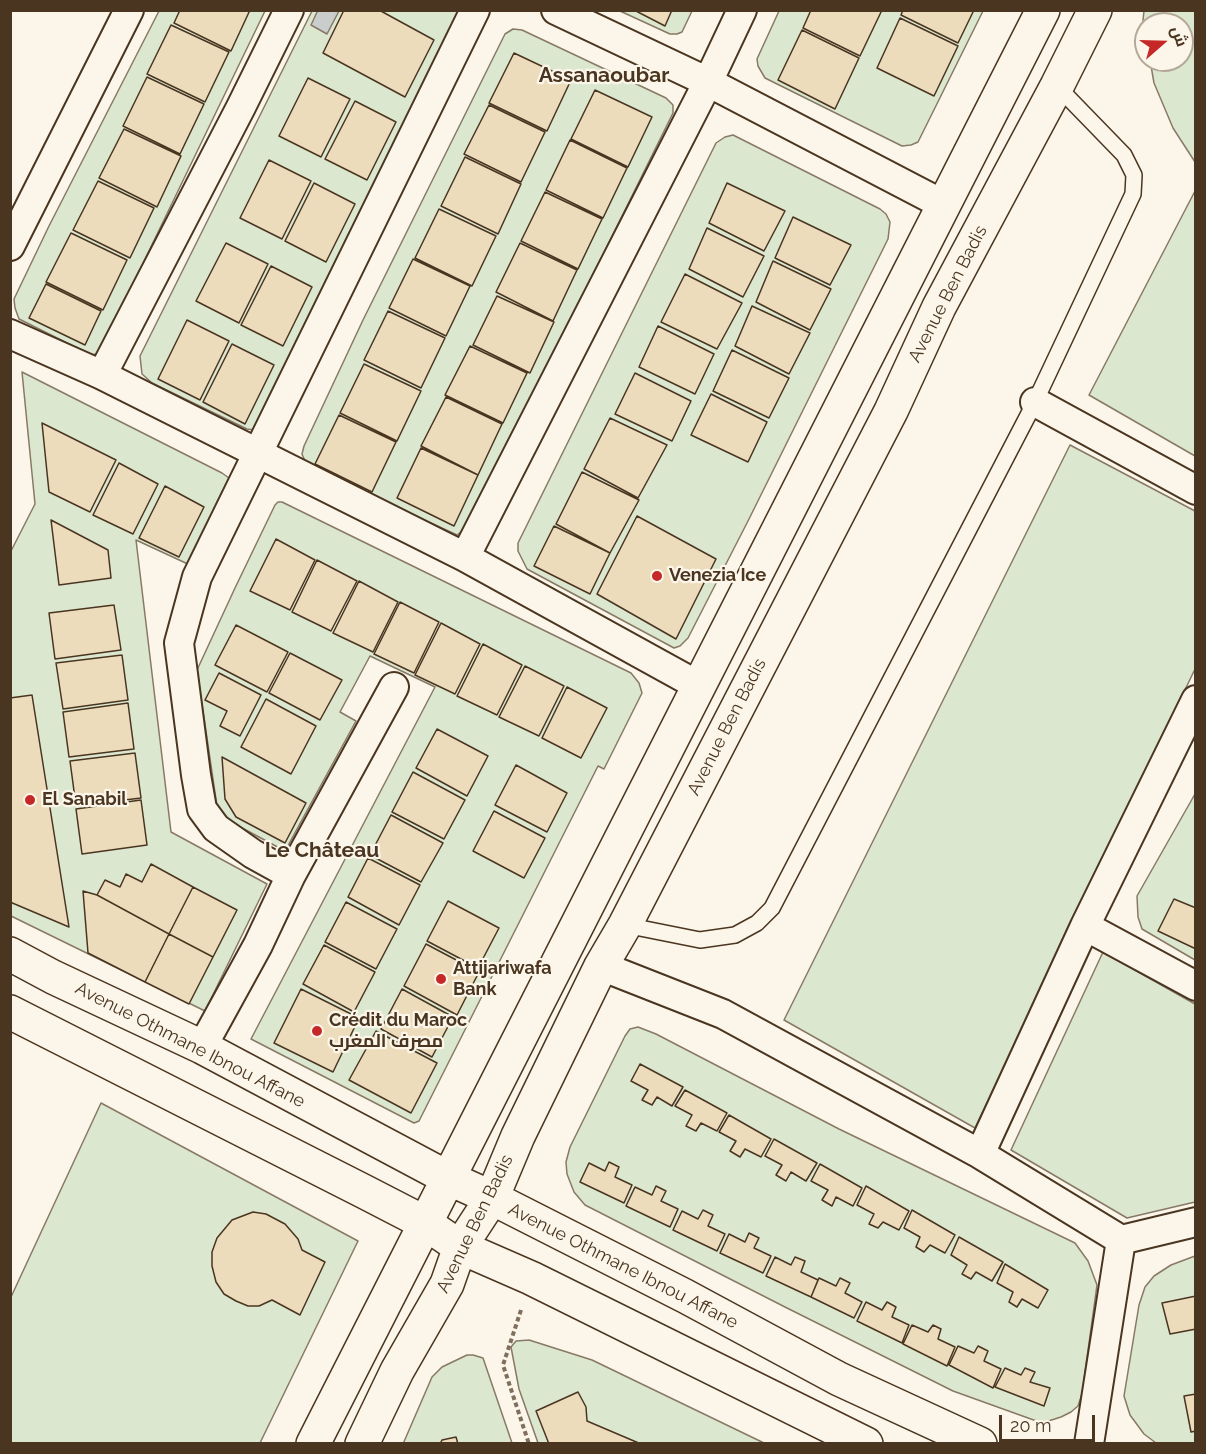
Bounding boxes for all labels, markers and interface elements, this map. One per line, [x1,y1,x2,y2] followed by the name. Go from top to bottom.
[1134,12,1194,72] north arrow
[1167,23,1192,49] text: ش
[539,63,669,89] district label: Assanaoubar
[904,222,992,366] street label: Avenue Ben Badis
[669,565,766,587] place label: Venezia Ice
[650,569,664,583] marker: Venezia Ice
[683,655,771,799] street label: Avenue Ben Badis
[42,789,127,811] place label: El Sanabil
[23,793,37,807] marker: El Sanabil
[265,838,379,864] district label: Le Château
[453,958,552,1000] place label: Attijariwafa Bank
[434,972,448,986] marker: Attijariwafa Bank
[71,977,309,1113] street label: Avenue Othmane Ibnou Affane
[329,1010,467,1052] place label: Crédit du Maroc مصرف المغرب
[310,1024,324,1038] marker: Crédit du Maroc مصرف المغرب
[432,1151,518,1297] street label: Avenue Ben Badis
[504,1198,742,1334] street label: Avenue Othmane Ibnou Affane
[1002,1403,1098,1441] scale bar
[1010,1415,1052,1436] text: 20 m

